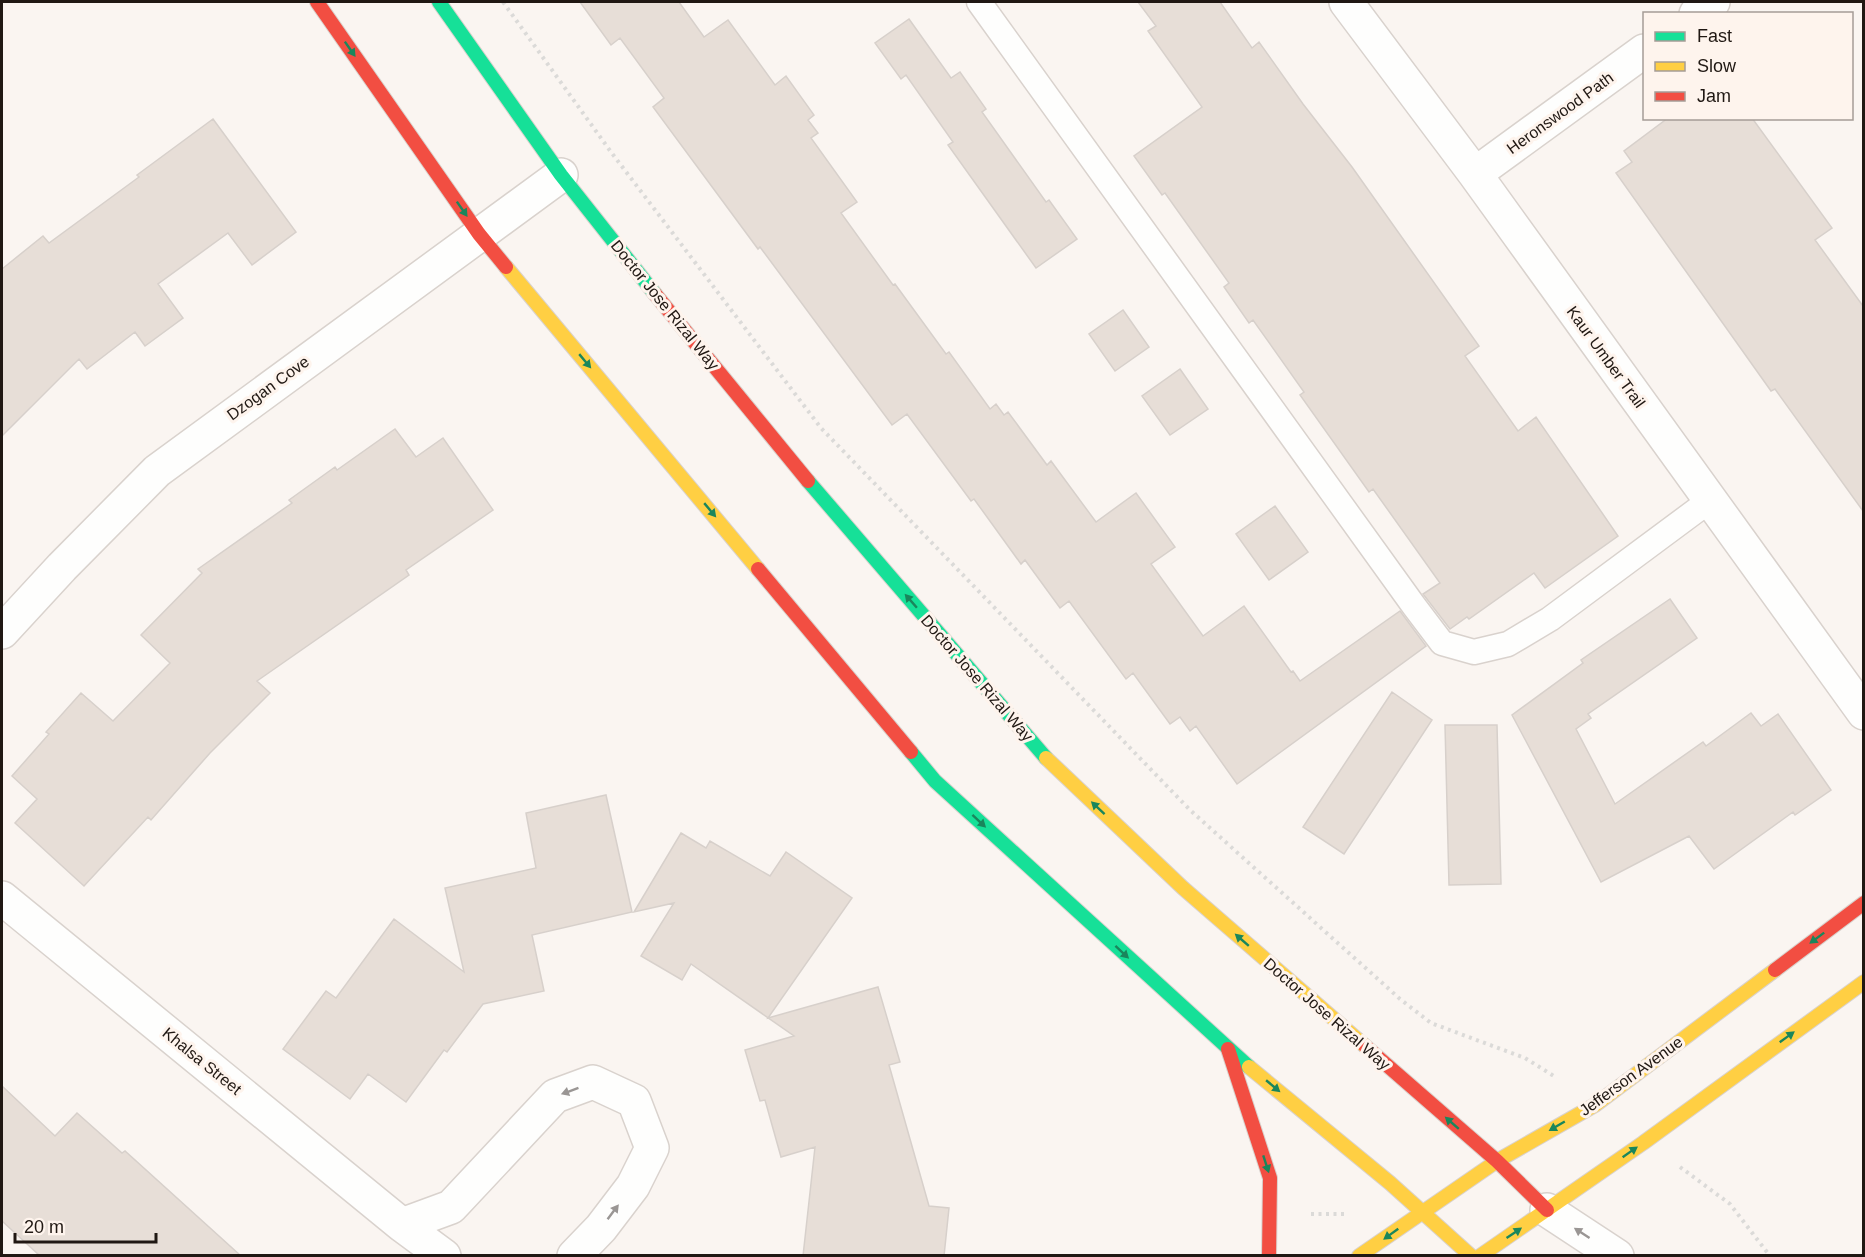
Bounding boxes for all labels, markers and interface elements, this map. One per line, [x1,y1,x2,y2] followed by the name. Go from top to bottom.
[1643,12,1853,120] legend
[1697,26,1732,46] text: Fast
[344,41,356,57] one-way arrow
[1697,56,1737,76] text: Slow
[1504,69,1616,157] street label: Heronswood Path
[1697,86,1731,106] text: Jam
[456,201,468,217] one-way arrow
[608,237,722,373] street label: Doctor Jose Rizal Way
[1564,303,1648,411] street label: Kaur Umber Trail
[224,353,312,423] street label: Dzogan Cove
[578,353,591,369] one-way arrow
[703,502,716,518] one-way arrow
[904,594,918,609] one-way arrow
[918,612,1036,744] street label: Doctor Jose Rizal Way
[1091,802,1106,815] one-way arrow
[971,814,986,828] one-way arrow
[1809,932,1825,944] one-way arrow
[1234,933,1250,946] one-way arrow
[1115,945,1130,959] one-way arrow
[1261,955,1393,1073] street label: Doctor Jose Rizal Way
[159,1024,245,1098] street label: Khalsa Street
[1780,1032,1795,1044] one-way arrow
[1576,1033,1686,1119] street label: Jefferson Avenue
[1265,1080,1281,1093] one-way arrow
[560,1086,578,1096] one-way arrow
[1445,1117,1460,1130] one-way arrow
[1549,1121,1566,1131] one-way arrow
[1621,1146,1637,1158] one-way arrow
[1261,1155,1271,1173] one-way arrow
[607,1205,619,1220] one-way arrow
[15,1206,156,1244] scale bar
[24,1217,64,1237] text: 20 m
[1505,1227,1521,1239] one-way arrow
[1574,1227,1590,1238] one-way arrow
[1383,1228,1399,1240] one-way arrow

